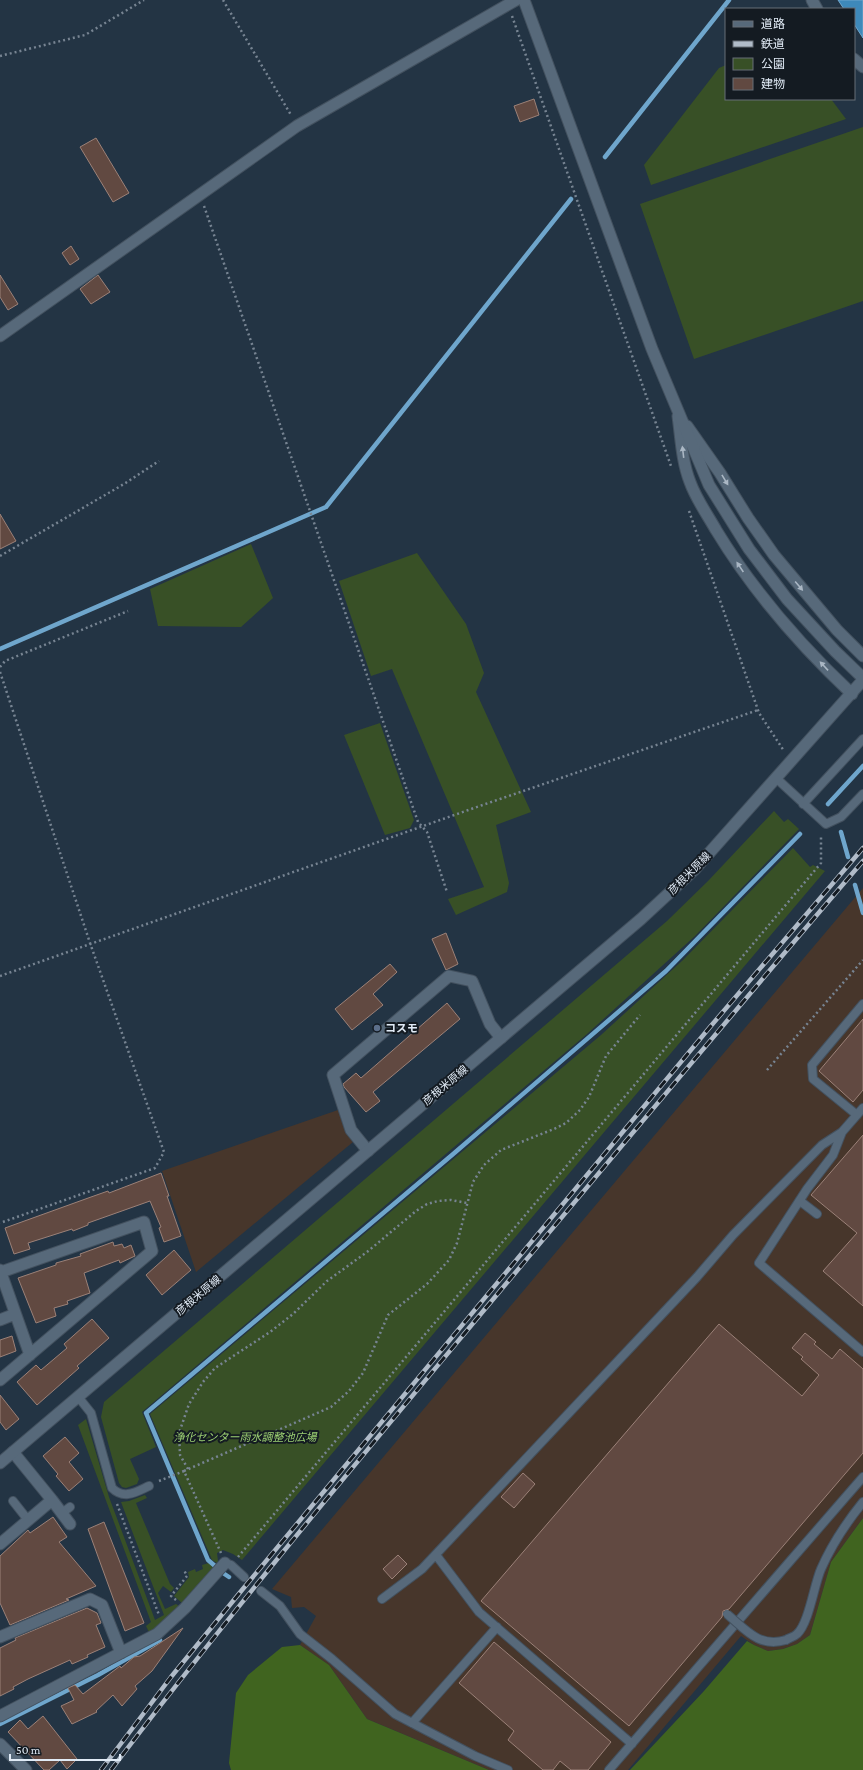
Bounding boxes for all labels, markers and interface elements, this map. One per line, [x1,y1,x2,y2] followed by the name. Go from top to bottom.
[725,8,855,100] legend
[761,17,785,31] text: 道路
[761,37,785,51] text: 鉄道
[761,57,785,71] text: 公園
[761,77,785,91] text: 建物
[680,446,686,458] one-way arrow
[721,474,728,486] one-way arrow
[737,561,744,573] one-way arrow
[795,581,804,592] one-way arrow
[819,661,829,671] one-way arrow
[665,849,713,897] street label: 彦根米原線
[385,1022,418,1034] place label: コスモ
[372,1023,382,1033] marker: コスモ
[420,1063,470,1107] street label: 彦根米原線
[173,1273,223,1317] street label: 彦根米原線
[174,1431,318,1443] park label: 浄化センター雨水調整池広場
[10,1736,120,1762] scale bar
[16,1743,41,1757] text: 50 m

